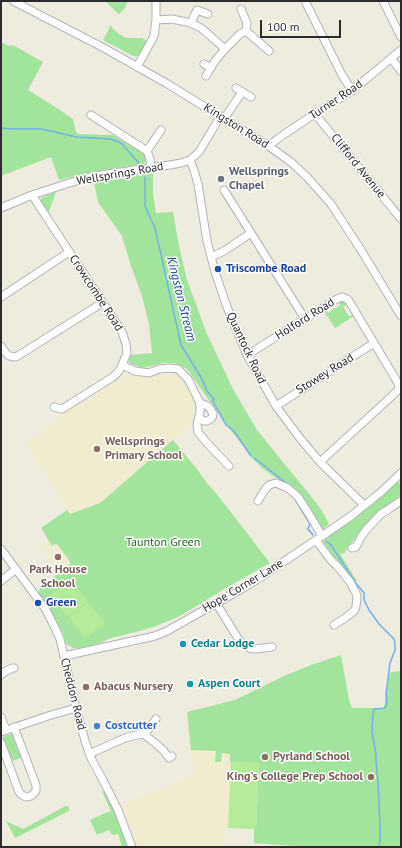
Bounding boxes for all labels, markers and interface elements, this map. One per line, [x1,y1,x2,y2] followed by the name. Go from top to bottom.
[262,12,343,38] scale bar
[267,19,300,34] text: 100 m
[307,77,365,123] street label: Turner Road
[201,100,271,152] street label: Kingston Road
[328,131,388,201] street label: Clifford Avenue
[75,159,165,189] street label: Wellsprings Road
[229,165,289,193] place label: Wellsprings Chapel
[216,174,226,184] marker: Wellsprings Chapel
[66,252,126,334] street label: Crowcombe Road
[163,255,199,343] water label: Kingston Stream
[226,262,306,276] place label: Triscombe Road
[213,264,223,274] marker: Triscombe Road
[273,295,337,343] street label: Holford Road
[223,310,269,386] street label: Quantock Road
[293,351,357,397] street label: Stowey Road
[105,435,182,463] place label: Wellsprings Primary School
[92,444,102,454] marker: Wellsprings Primary School
[126,536,200,550] park label: Taunton Green
[53,552,63,562] marker: Park House School
[200,556,286,616] street label: Hope Corner Lane
[29,563,87,591] place label: Park House School
[46,596,76,610] place label: Green
[33,598,43,608] marker: Green
[191,637,254,651] place label: Cedar Lodge
[178,639,188,649] marker: Cedar Lodge
[57,656,89,732] street label: Cheddon Road
[198,677,260,691] place label: Aspen Court
[185,679,195,689] marker: Aspen Court
[94,680,173,694] place label: Abacus Nursery
[81,682,91,692] marker: Abacus Nursery
[105,719,157,733] place label: Costcutter
[92,721,102,731] marker: Costcutter
[273,750,350,764] place label: Pyrland School
[260,752,270,762] marker: Pyrland School
[227,770,363,784] place label: King's College Prep School
[366,772,376,782] marker: King's College Prep School

